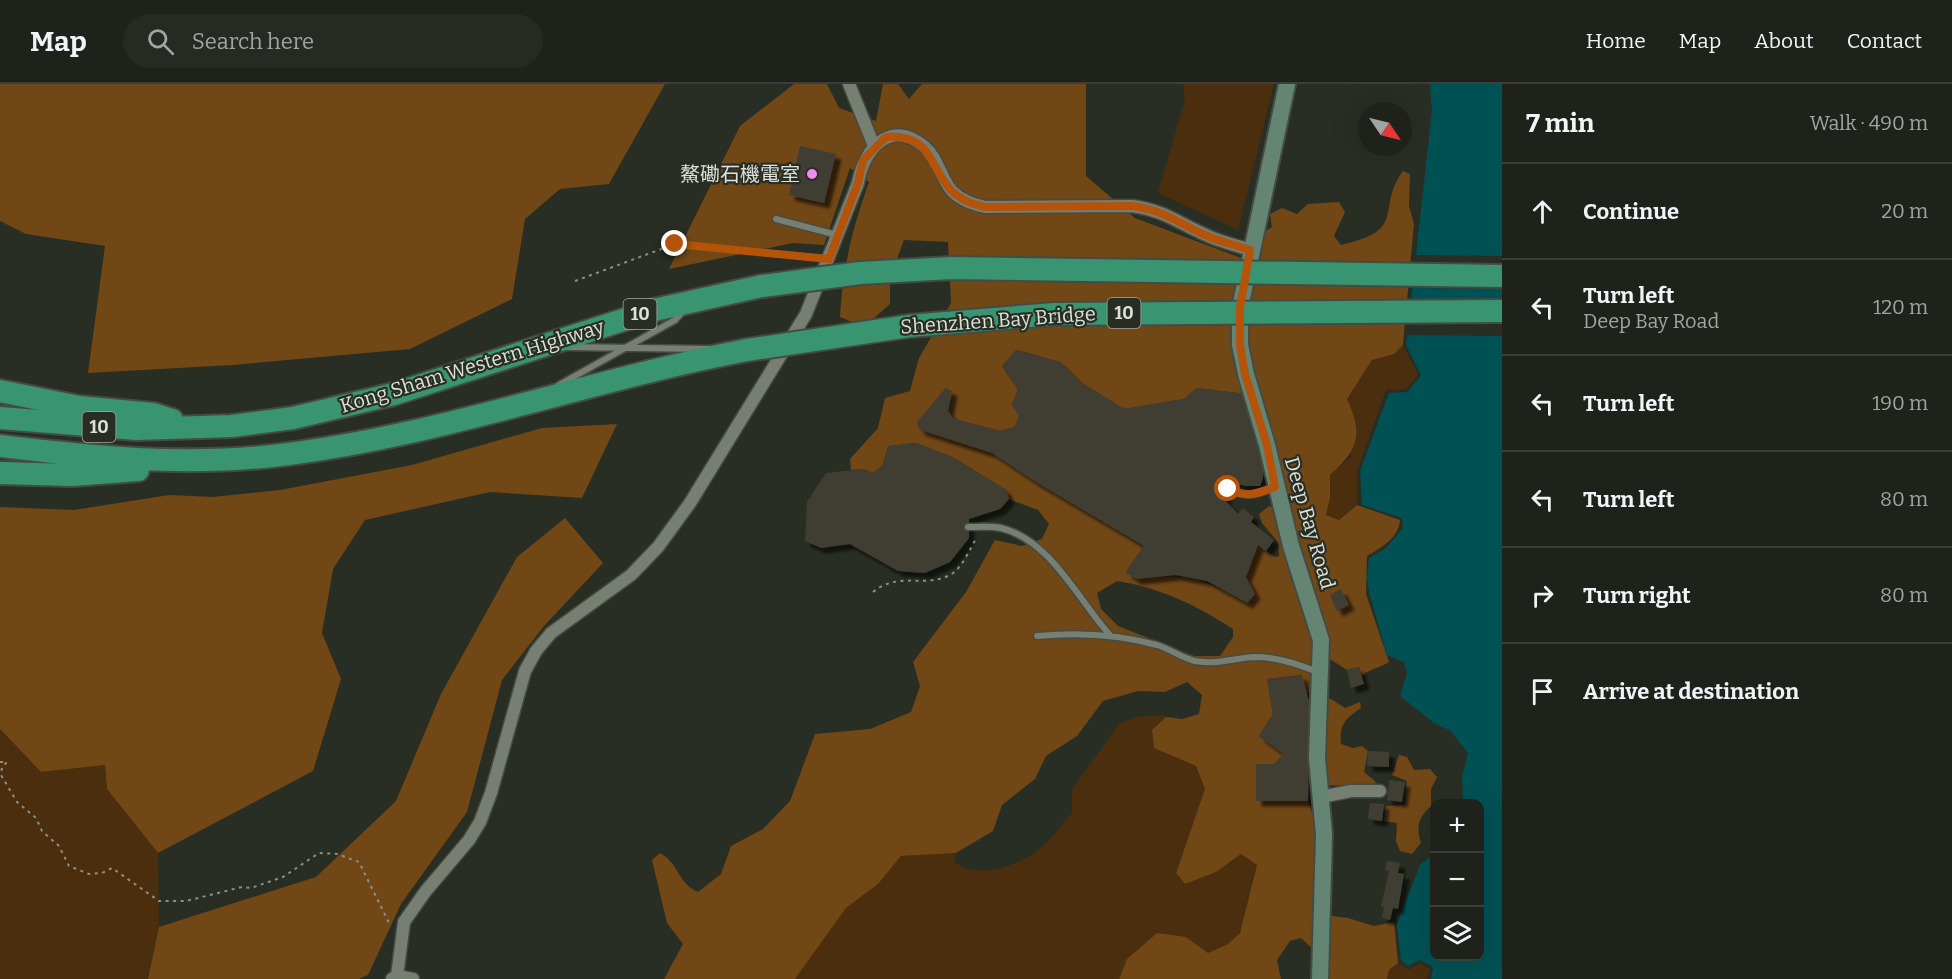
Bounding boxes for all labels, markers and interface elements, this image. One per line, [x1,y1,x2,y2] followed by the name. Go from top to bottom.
[123,14,543,68] search box
[30,25,87,58] text: Map
[144,25,177,58] icon: search
[192,28,314,55] text: Search here
[1586,28,1646,54] text: Home
[1679,28,1721,54] text: Map
[1754,28,1814,54] text: About
[1847,28,1922,54] text: Contact
[1358,102,1412,156] north arrow
[1526,108,1594,139] text: 7 min
[1810,111,1928,135] text: Walk · 490 m
[680,162,800,186] place label: 鰲磡石機電室
[805,167,819,181] marker: 鰲磡石機電室
[1526,195,1559,228] icon: ahead
[1583,198,1679,225] text: Continue
[1881,199,1928,223] text: 20 m
[661,230,687,256] route end
[1583,282,1675,309] text: Turn left
[1526,291,1559,324] icon: left
[1873,295,1928,319] text: 120 m
[1108,298,1140,328] road number: 10
[624,299,656,329] road number: 10
[900,301,1096,339] street label: Shenzhen Bay Bridge
[1583,309,1719,333] text: Deep Bay Road
[337,314,607,418] street label: Kong Sham Western Highway
[1526,387,1559,420] icon: left
[1583,390,1675,417] text: Turn left
[1872,391,1928,415] text: 190 m
[82,412,116,442] road number: 10
[1280,454,1340,592] street label: Deep Bay Road
[1214,475,1240,501] route start
[1526,483,1559,516] icon: left
[1583,486,1675,513] text: Turn left
[1880,487,1928,511] text: 80 m
[1526,579,1559,612] icon: right
[1583,582,1691,609] text: Turn right
[1880,583,1928,607] text: 80 m
[1526,675,1559,708] icon: arrive
[1583,678,1799,705] text: Arrive at destination
[1430,799,1484,961] map controls
[1430,799,1484,853] button: +
[1430,853,1484,907] button: −
[1430,907,1484,961] button: layers

